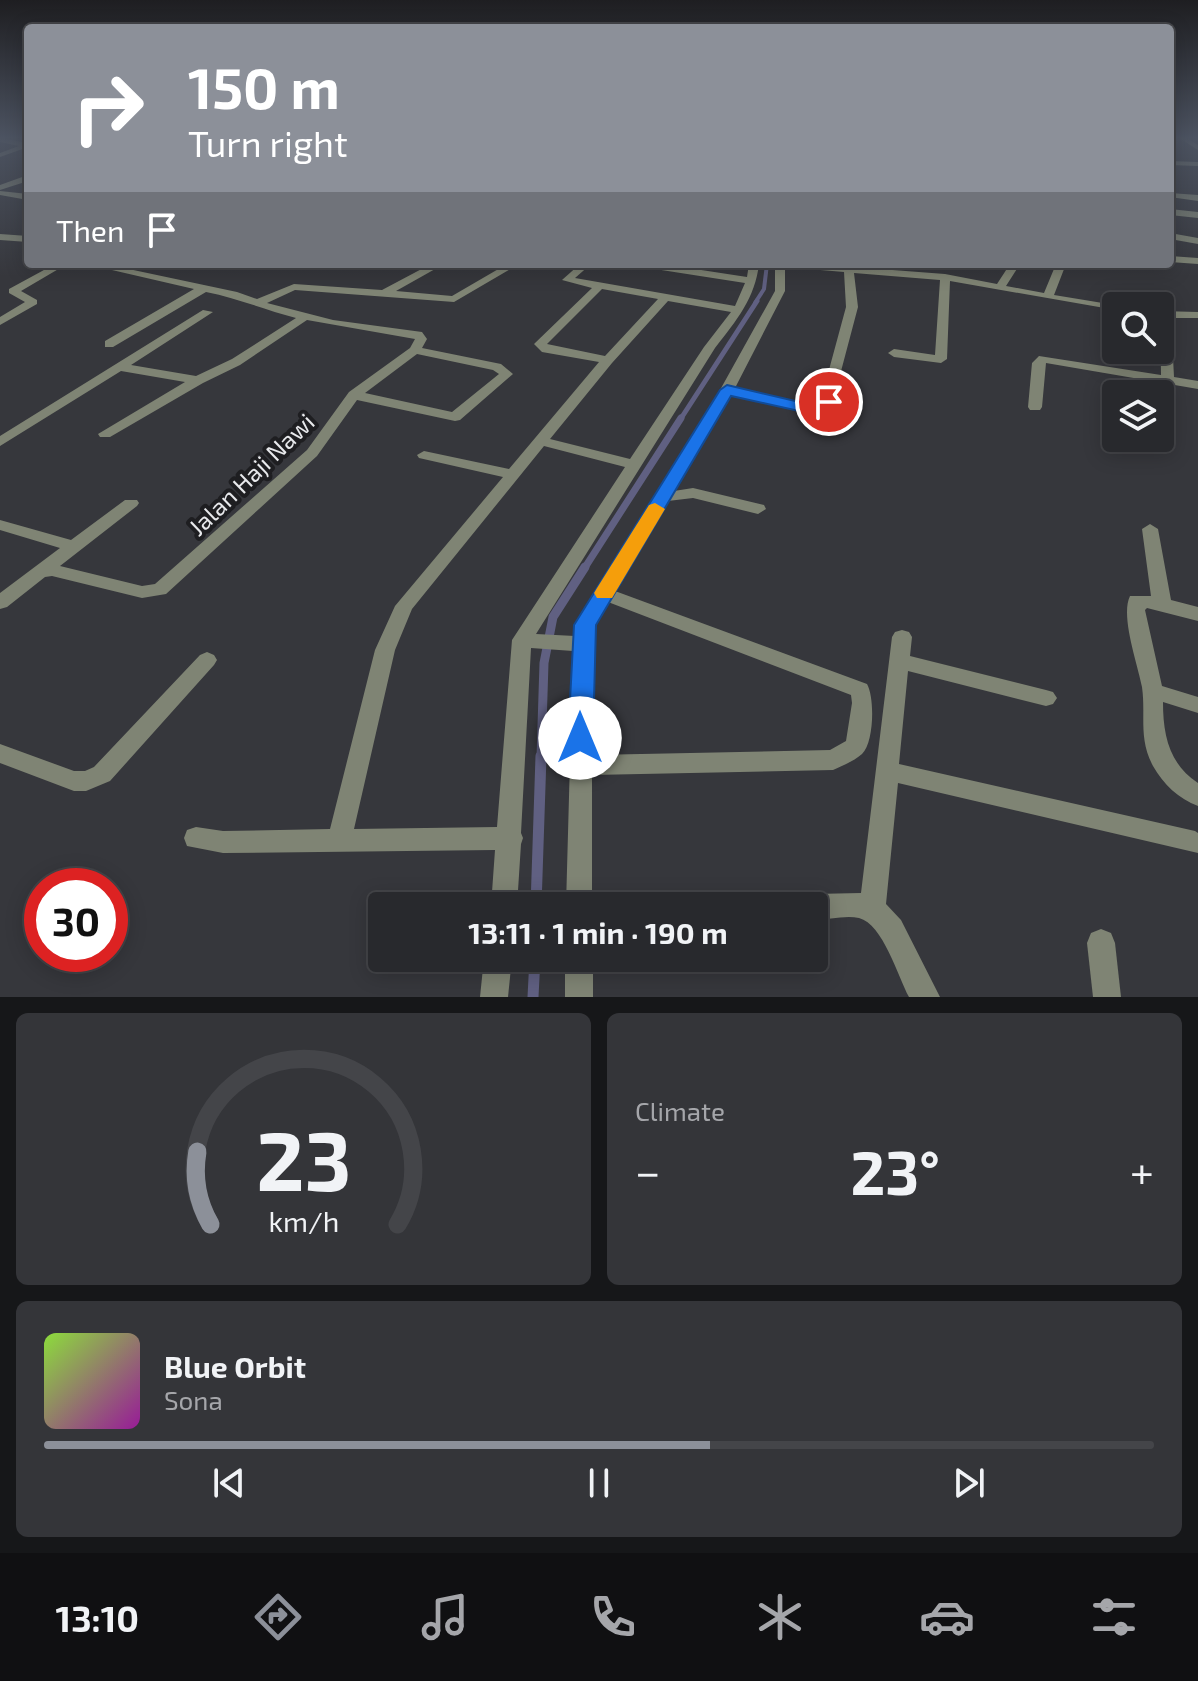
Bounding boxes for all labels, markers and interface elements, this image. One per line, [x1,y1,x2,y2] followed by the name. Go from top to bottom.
[188,53,340,120] text: 150 m
[56,56,160,160] icon: right
[188,121,348,164] text: Turn right
[140,208,184,252] icon: arrive
[56,212,124,248] text: Then
[1102,292,1174,452] map controls
[1102,292,1174,364] button: search
[795,368,863,436] pin
[807,380,851,424] icon: arrive
[1102,380,1174,452] button: layers
[182,407,320,541] street label: Jalan Haji Nawi
[538,696,622,780] position arrow
[24,868,128,972] speed limit sign: 30
[468,914,728,950] text: 13:11 · 1 min · 190 m
[635,1095,725,1126] text: Climate
[256,1108,351,1208] text: 23
[850,1135,940,1207] text: 23°
[635,1144,661,1197] text: −
[1130,1144,1154,1197] text: +
[268,1203,339,1238] text: km/h
[164,1348,306,1384] text: Blue Orbit
[164,1384,223,1415] text: Sona
[207,1461,251,1505] icon: previous
[577,1461,621,1505] icon: pause
[947,1461,991,1505] icon: next
[250,1589,306,1645] icon: directions
[417,1589,473,1645] icon: music
[585,1589,641,1645] icon: phone
[752,1589,808,1645] icon: climate
[919,1589,975,1645] icon: car
[1086,1589,1142,1645] icon: filters
[56,1596,139,1639] text: 13:10

